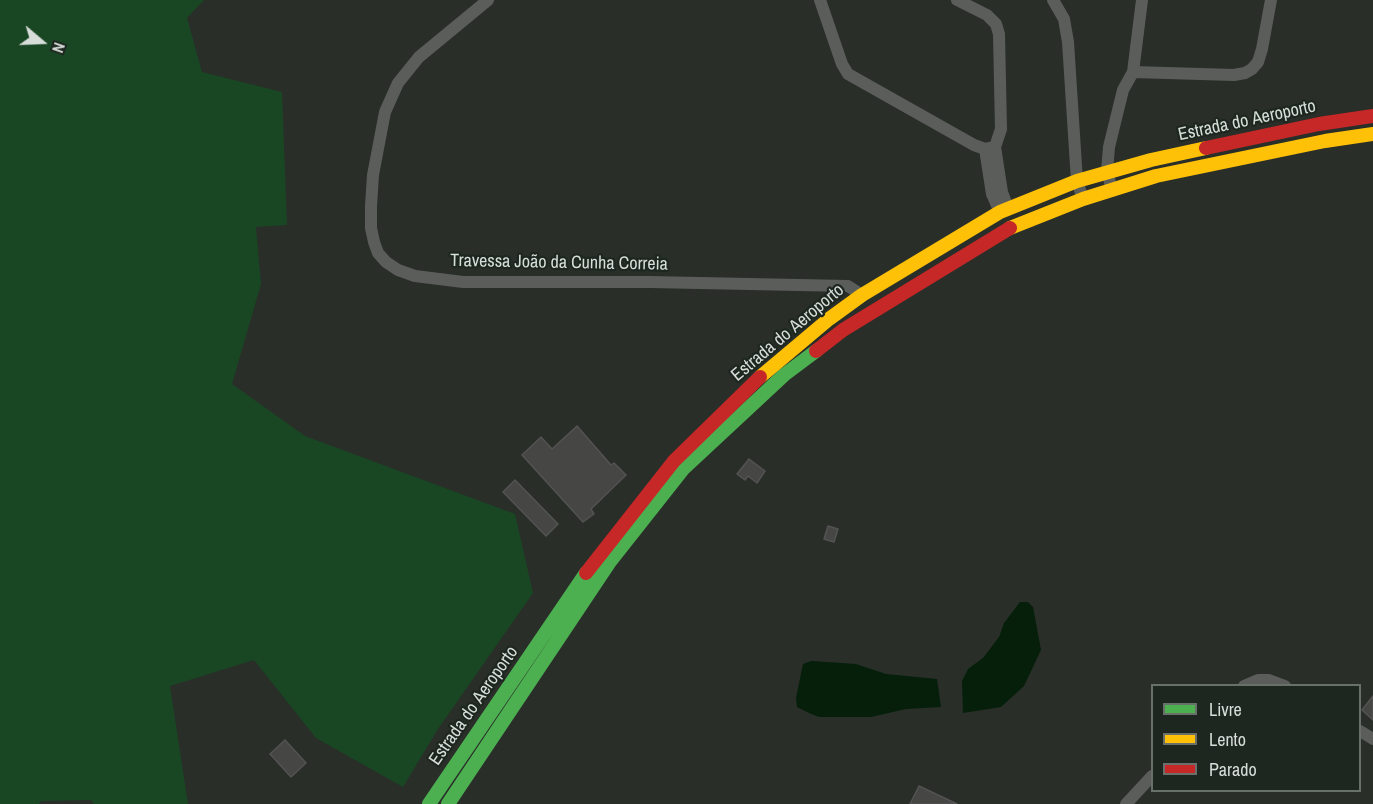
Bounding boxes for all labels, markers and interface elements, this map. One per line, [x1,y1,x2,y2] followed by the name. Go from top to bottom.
[12,12,72,72] north arrow
[47,40,71,56] text: N
[1176,96,1318,146] street label: Estrada do Aeroporto
[450,250,668,276] street label: Travessa João da Cunha Correia
[727,280,849,386] street label: Estrada do Aeroporto
[425,642,523,770] street label: Estrada do Aeroporto
[1151,684,1361,792] legend
[1209,697,1242,722] text: Livre
[1209,727,1246,752] text: Lento
[1209,757,1257,782] text: Parado

